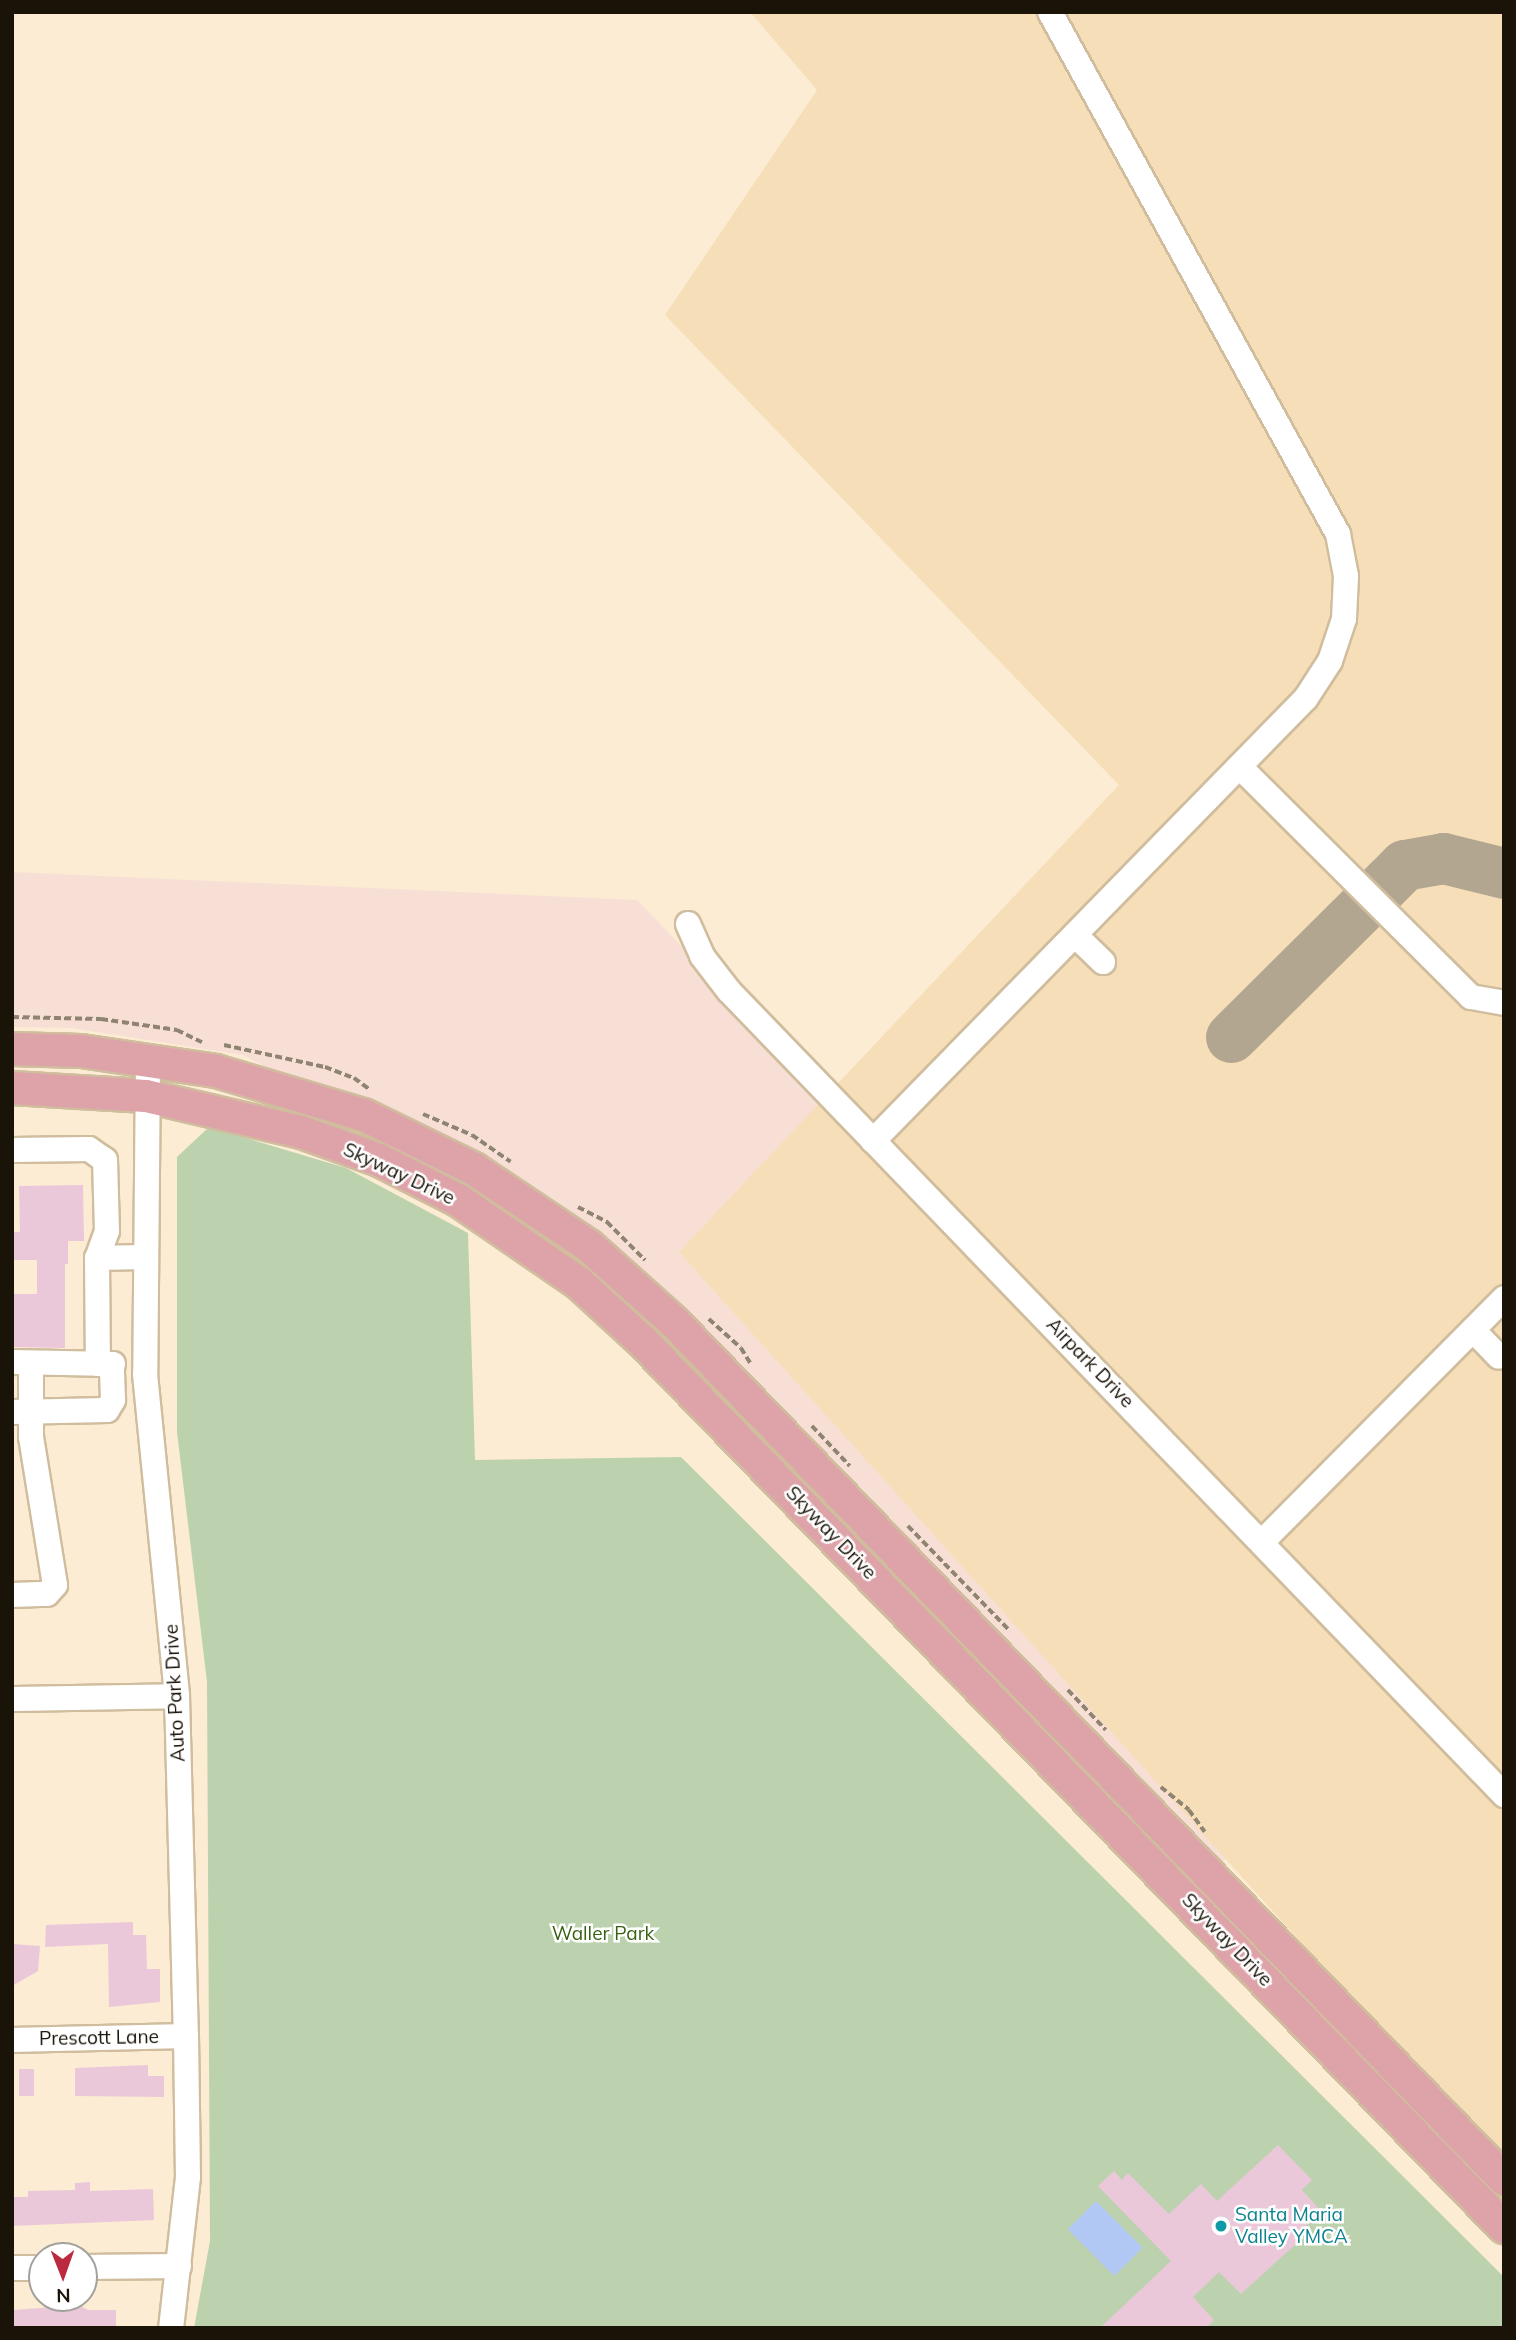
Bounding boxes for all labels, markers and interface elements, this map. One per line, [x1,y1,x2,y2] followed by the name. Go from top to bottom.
[340,1138,458,1210] street label: Skyway Drive
[1042,1313,1138,1413] street label: Airpark Drive
[781,1482,881,1584] street label: Skyway Drive
[160,1623,190,1763] street label: Auto Park Drive
[1177,1889,1277,1991] street label: Skyway Drive
[552,1923,654,1945] park label: Waller Park
[39,2026,159,2050] street label: Prescott Lane
[1235,2204,1348,2248] place label: Santa Maria Valley YMCA
[1213,2218,1229,2234] marker: Santa Maria Valley YMCA
[28,2242,98,2312] north arrow
[56,2284,71,2308] text: N

